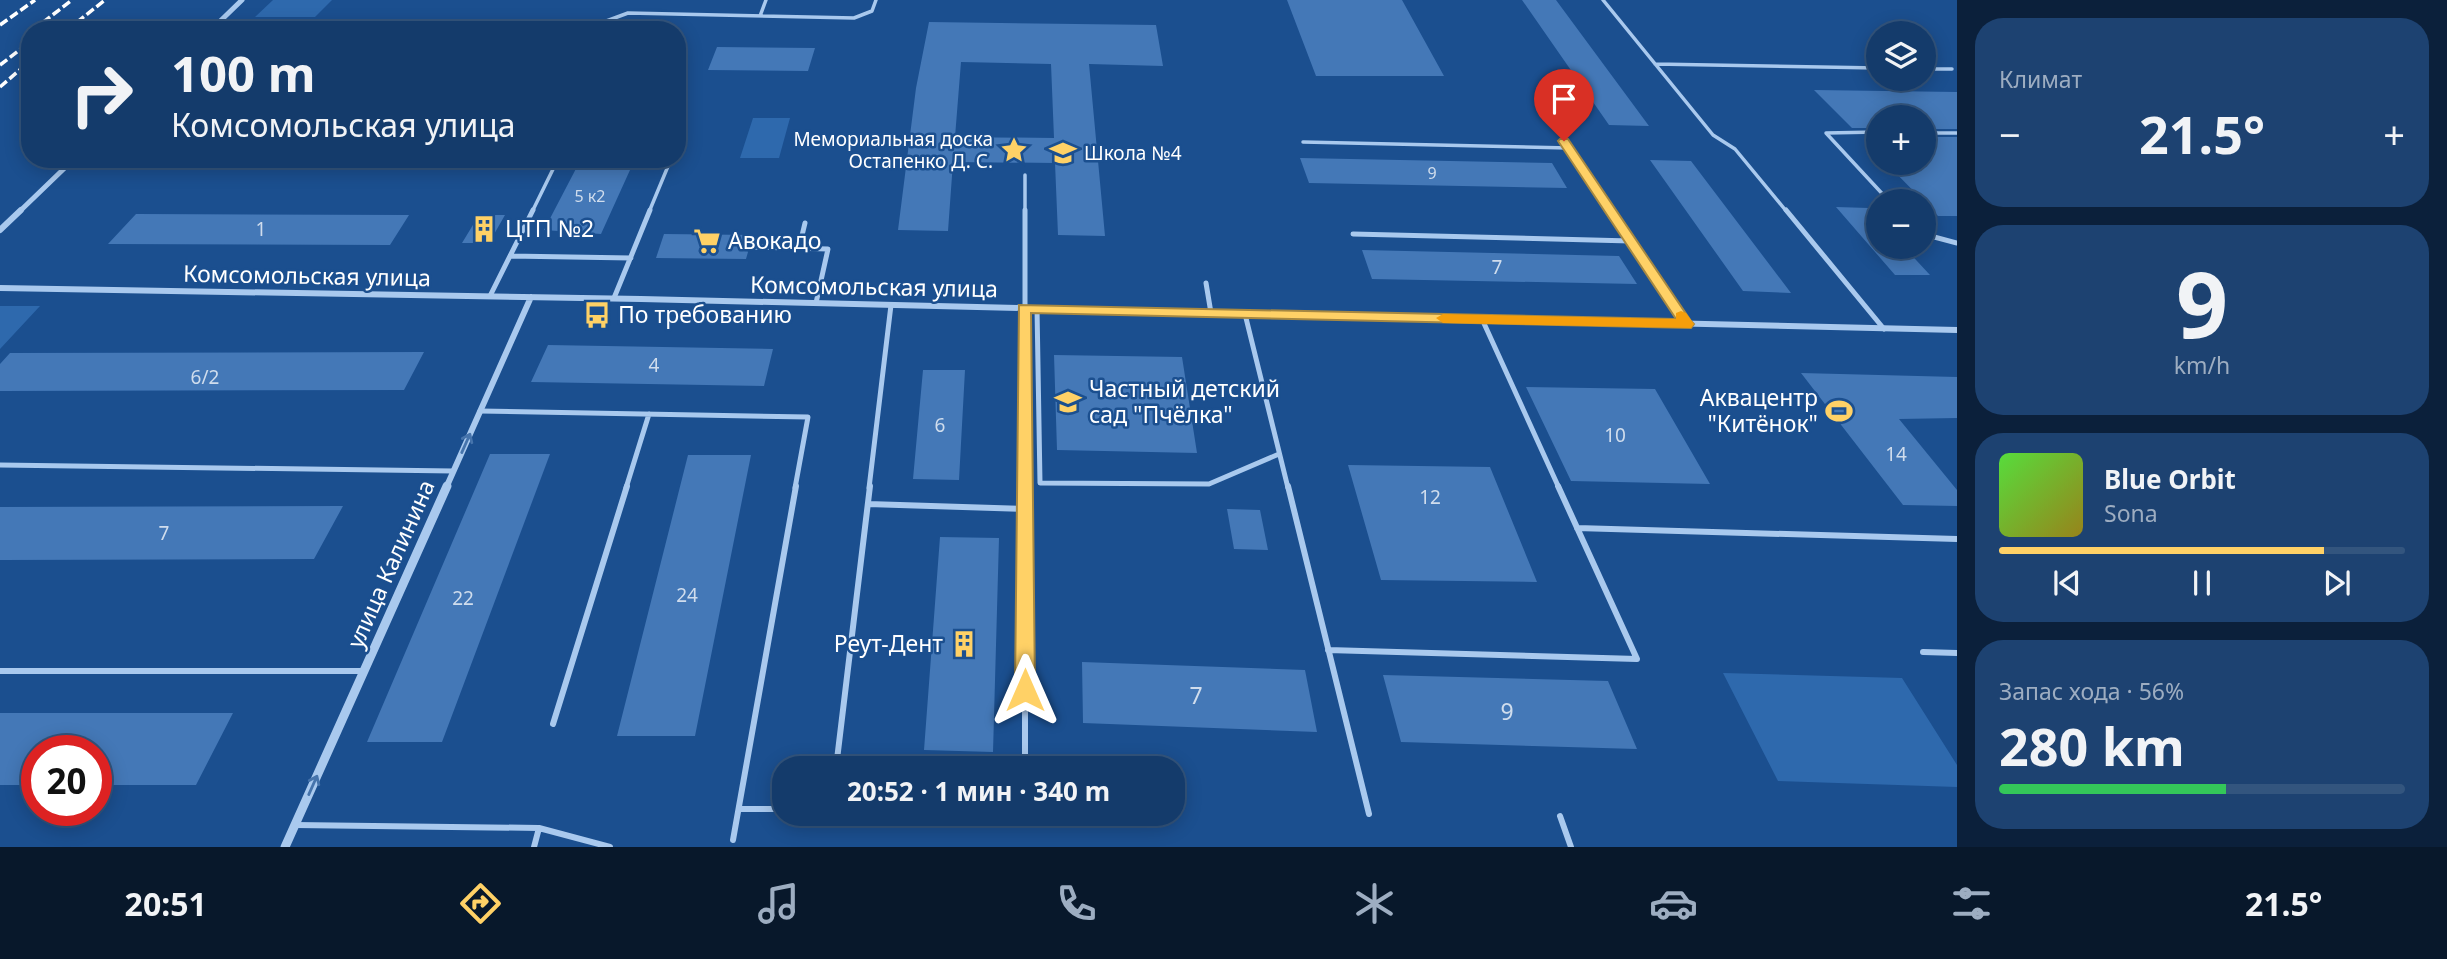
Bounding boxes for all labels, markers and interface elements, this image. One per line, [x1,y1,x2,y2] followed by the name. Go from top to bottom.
[1866,21,1936,259] map controls
[1866,21,1936,91] button: layers
[171,40,316,106] text: 100 m
[56,49,147,140] icon: right
[1999,63,2082,95] text: Климат
[1534,69,1594,141] pin
[1545,80,1583,118] icon: arrive
[2139,98,2265,169] text: 21.5°
[171,103,516,146] text: Комсомольская улица
[1866,105,1936,175] button: +
[1999,108,2021,160] text: −
[2383,108,2405,160] text: +
[793,126,993,174] place label: Мемориальная доска Остапенко Д. С.
[999,135,1029,165] place icon: Мемориальная доска Остапенко Д. С.
[1048,138,1078,168] school or university icon: Школа №4
[1084,140,1182,166] place label: Школа №4
[1427,162,1437,184] house number: 9
[575,185,605,207] house number: 5 к2
[1866,189,1936,259] button: −
[505,212,594,244] place label: ЦТП №2
[469,214,499,244] building icon: ЦТП №2
[256,216,266,242] house number: 1
[728,224,821,256] place label: Авокадо
[692,226,722,256] supermarket icon: Авокадо
[2176,241,2228,365] text: 9
[1492,254,1502,280] house number: 7
[183,257,431,293] street label: Комсомольская улица
[750,268,998,304] street label: Комсомольская улица
[618,298,792,330] place label: По требованию
[582,300,612,330] bus stop icon: По требованию
[2174,349,2230,381] text: km/h
[649,352,660,378] house number: 4
[191,364,219,390] house number: 6/2
[1089,372,1280,430] place label: Частный детский сад "Пчёлка"
[1700,381,1818,439] place label: Аквацентр "Китёнок"
[1053,387,1083,417] school or university icon: Частный детский сад "Пчёлка"
[1824,396,1854,426] sports icon: Аквацентр "Китёнок"
[935,412,945,438] house number: 6
[1604,422,1626,448] house number: 10
[460,433,473,454] one-way arrow
[1885,441,1907,467] house number: 14
[2104,461,2236,497] text: Blue Orbit
[339,474,442,653] street label: улица Калинина
[1419,484,1441,510] house number: 12
[2104,497,2158,529] text: Sona
[159,520,169,546] house number: 7
[2048,564,2086,602] icon: previous
[2183,564,2221,602] icon: pause
[2318,564,2356,602] icon: next
[676,582,698,608] house number: 24
[452,585,474,611] house number: 22
[834,627,943,659] place label: Реут-Дент
[949,629,979,659] building icon: Реут-Дент
[988,653,1062,727] position arrow
[1999,675,2184,707] text: Запас хода · 56%
[1189,679,1203,711] house number: 7
[1500,695,1514,727] house number: 9
[1999,710,2185,781] text: 280 km
[21,735,112,826] speed limit sign: 20
[847,773,1110,809] text: 20:52 · 1 мин · 340 m
[307,774,320,796] one-way arrow
[456,879,505,928] icon: directions
[754,879,803,928] icon: music
[1052,879,1101,928] icon: phone
[1350,879,1399,928] icon: climate
[1649,879,1698,928] icon: car
[1947,879,1996,928] icon: filters
[125,882,207,925] text: 20:51
[2245,882,2322,925] text: 21.5°

